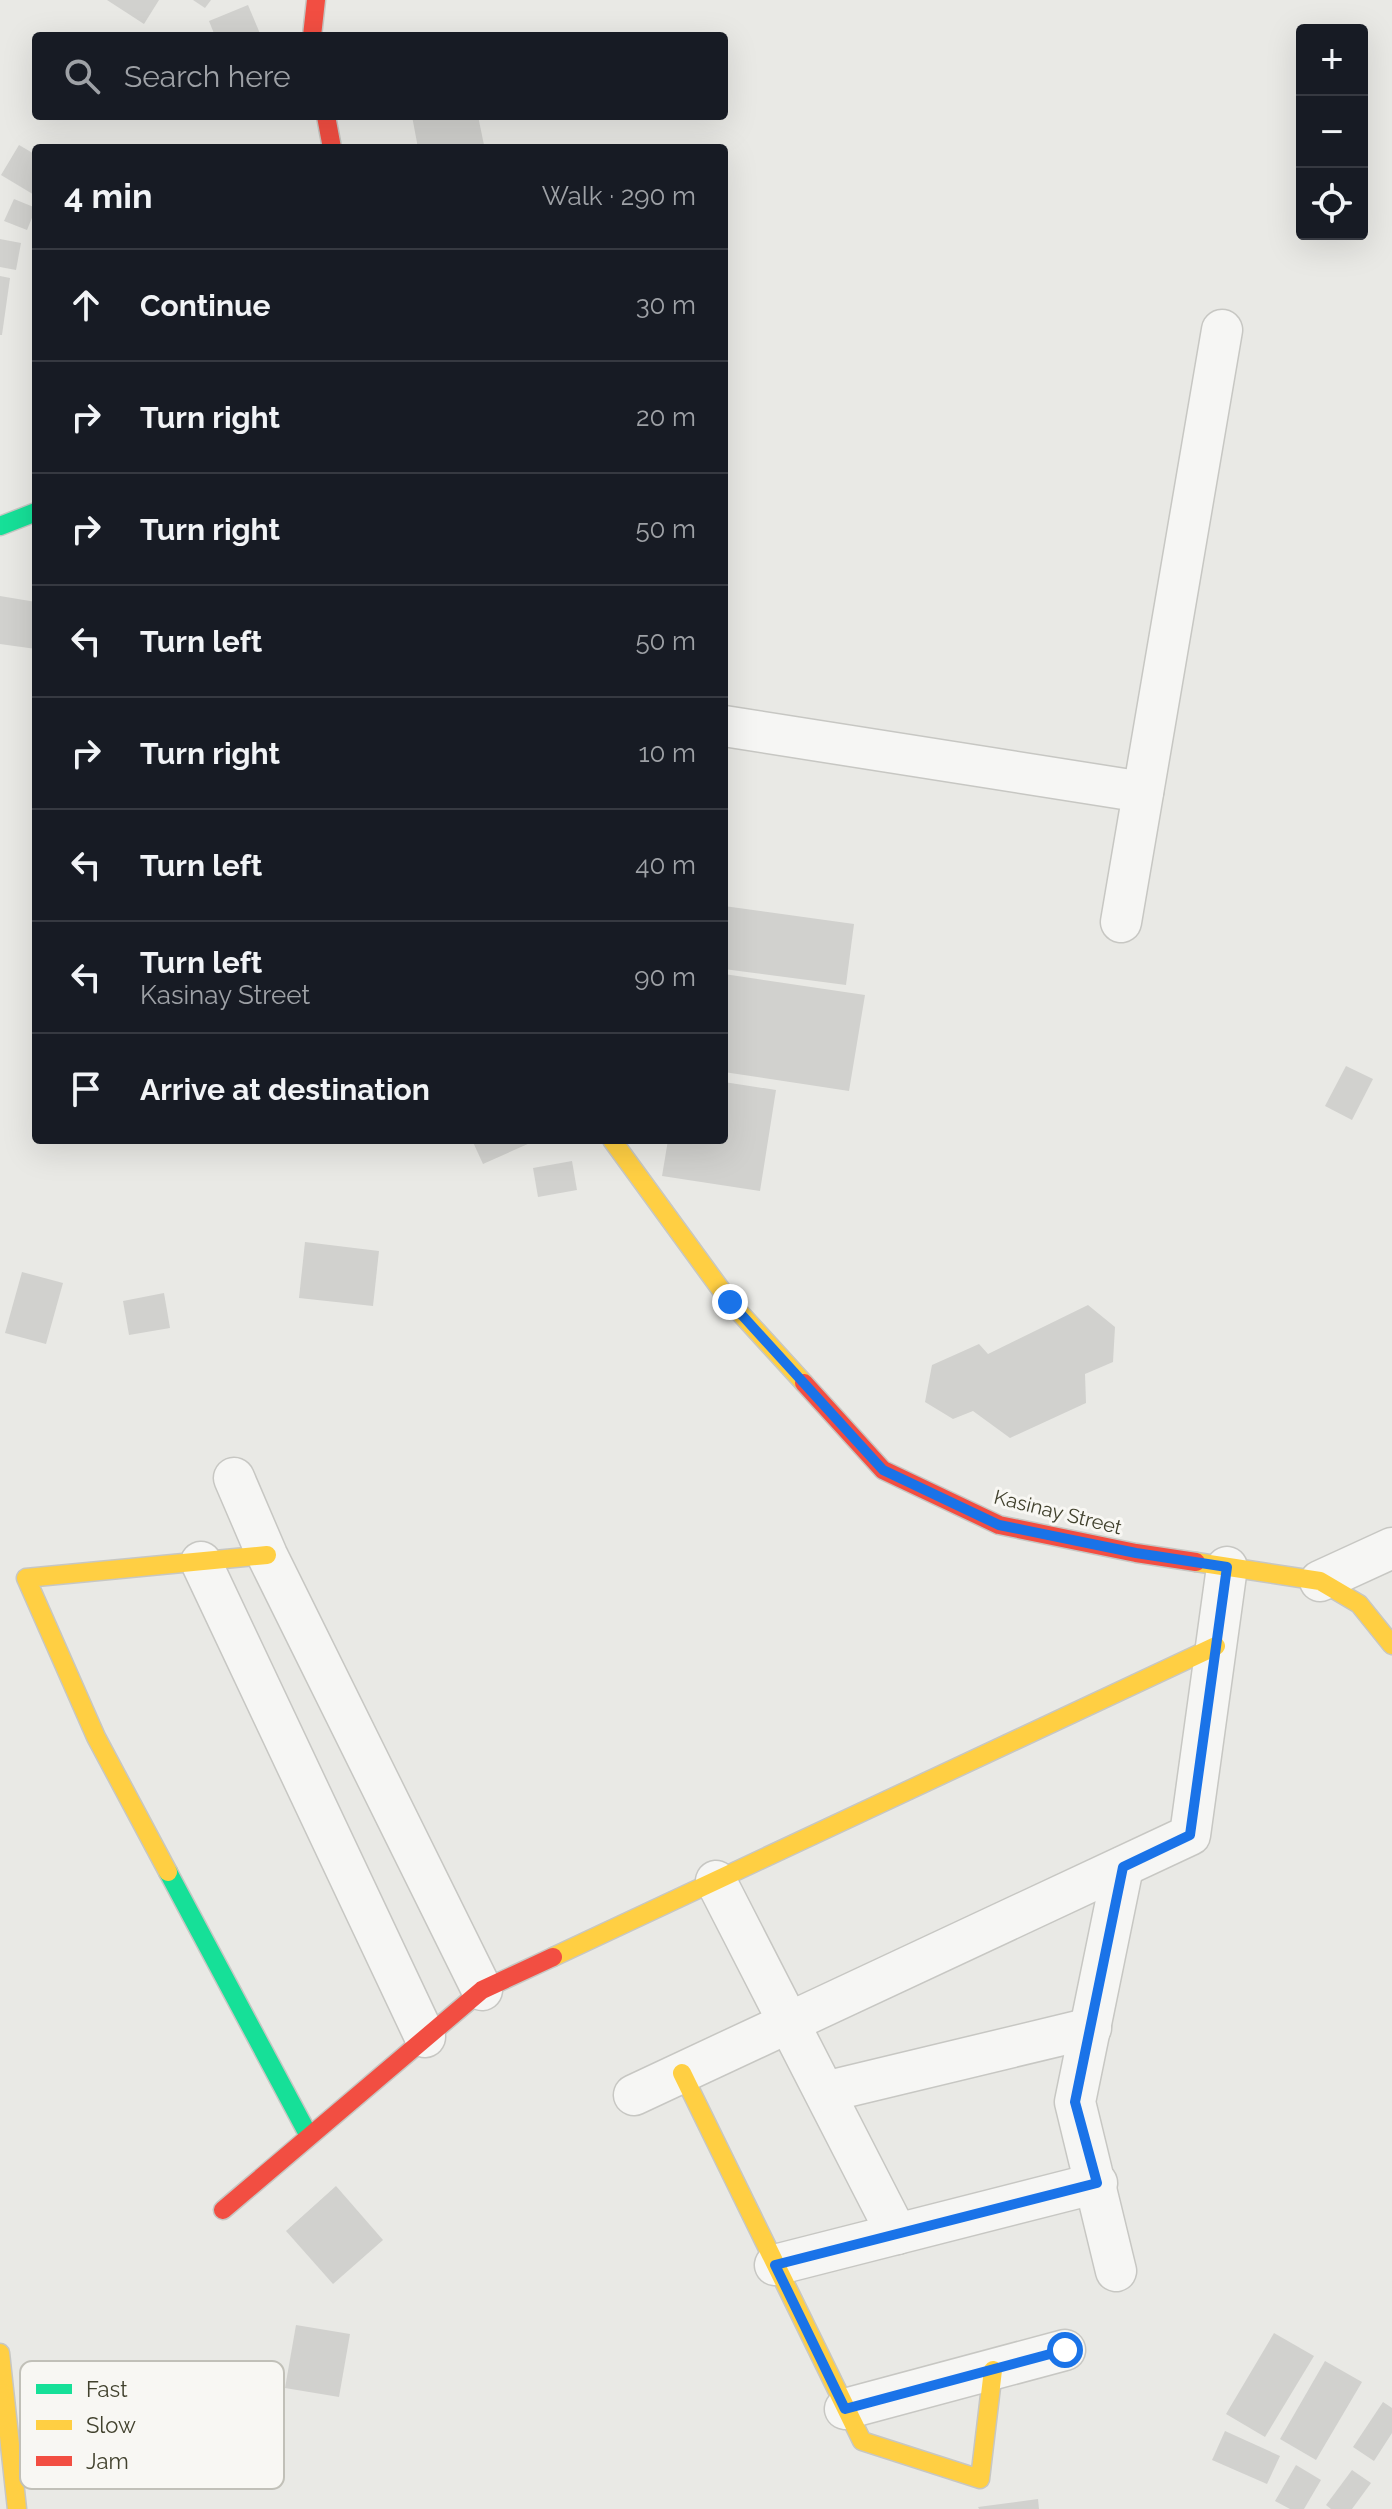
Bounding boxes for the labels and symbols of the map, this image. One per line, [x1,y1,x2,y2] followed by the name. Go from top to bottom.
[712,1284,748,1320] route end
[992,1485,1125,1540] street label: Kasinay Street
[1047,2332,1083,2368] route start
[20,2361,284,2489] legend
[86,2376,128,2402] text: Fast
[86,2412,136,2438] text: Slow
[86,2448,129,2474] text: Jam

